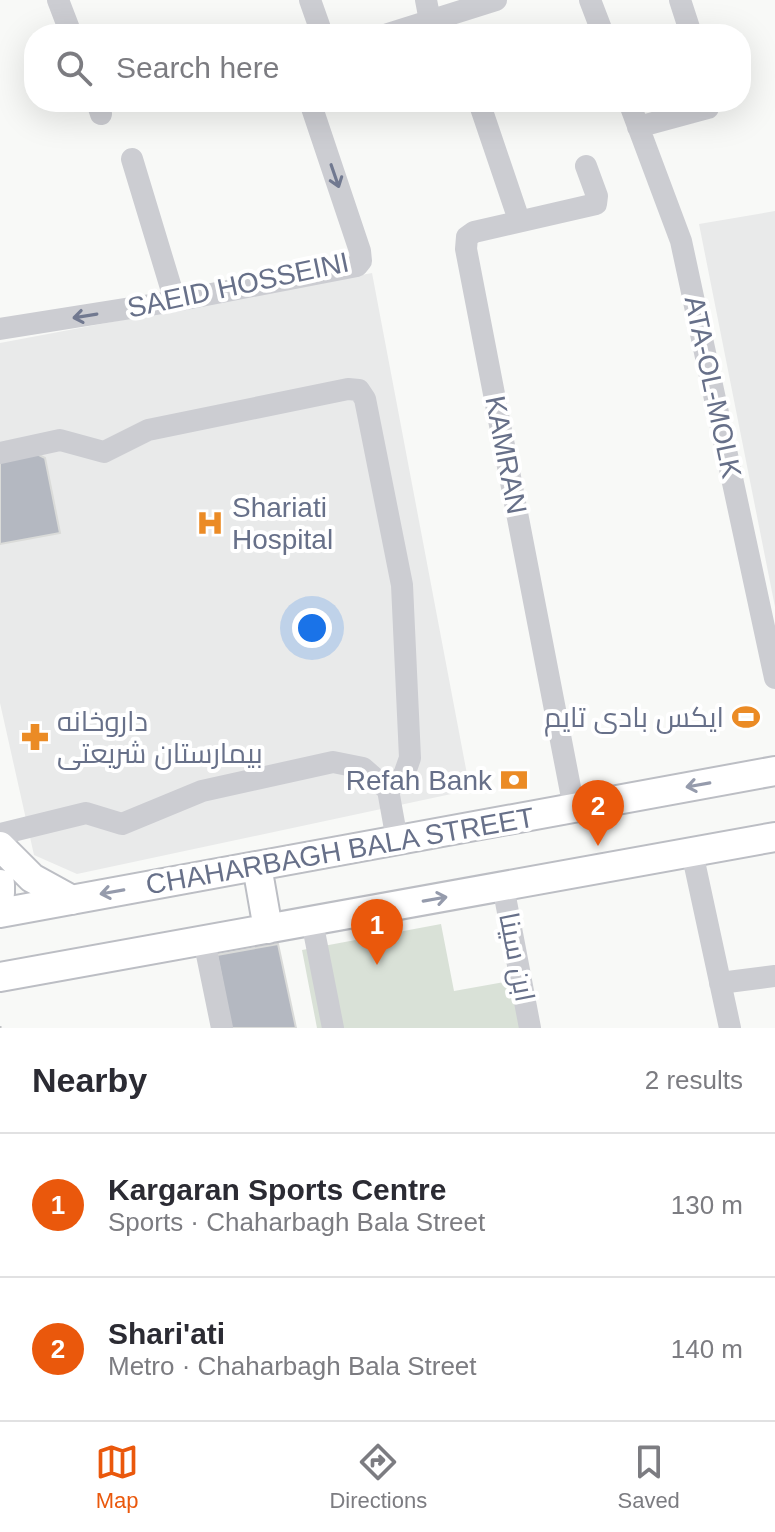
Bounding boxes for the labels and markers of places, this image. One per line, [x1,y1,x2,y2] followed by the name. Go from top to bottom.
[232,492,333,555] place label: Shariati Hospital
[195,508,225,538] hospital icon: Shariati Hospital
[544,702,724,737] place label: ایکس بادی تایم
[731,702,761,732] sports icon: ایکس بادی تایم
[57,706,263,770] place label: داروخانه بیمارستان شریعتی
[20,722,50,752] pharmacy icon: داروخانه بیمارستان شریعتی
[346,765,493,796] place label: Refah Bank
[499,765,529,795] bank icon: Refah Bank
[572,780,624,846] pin: 2
[351,899,403,965] pin: 1

